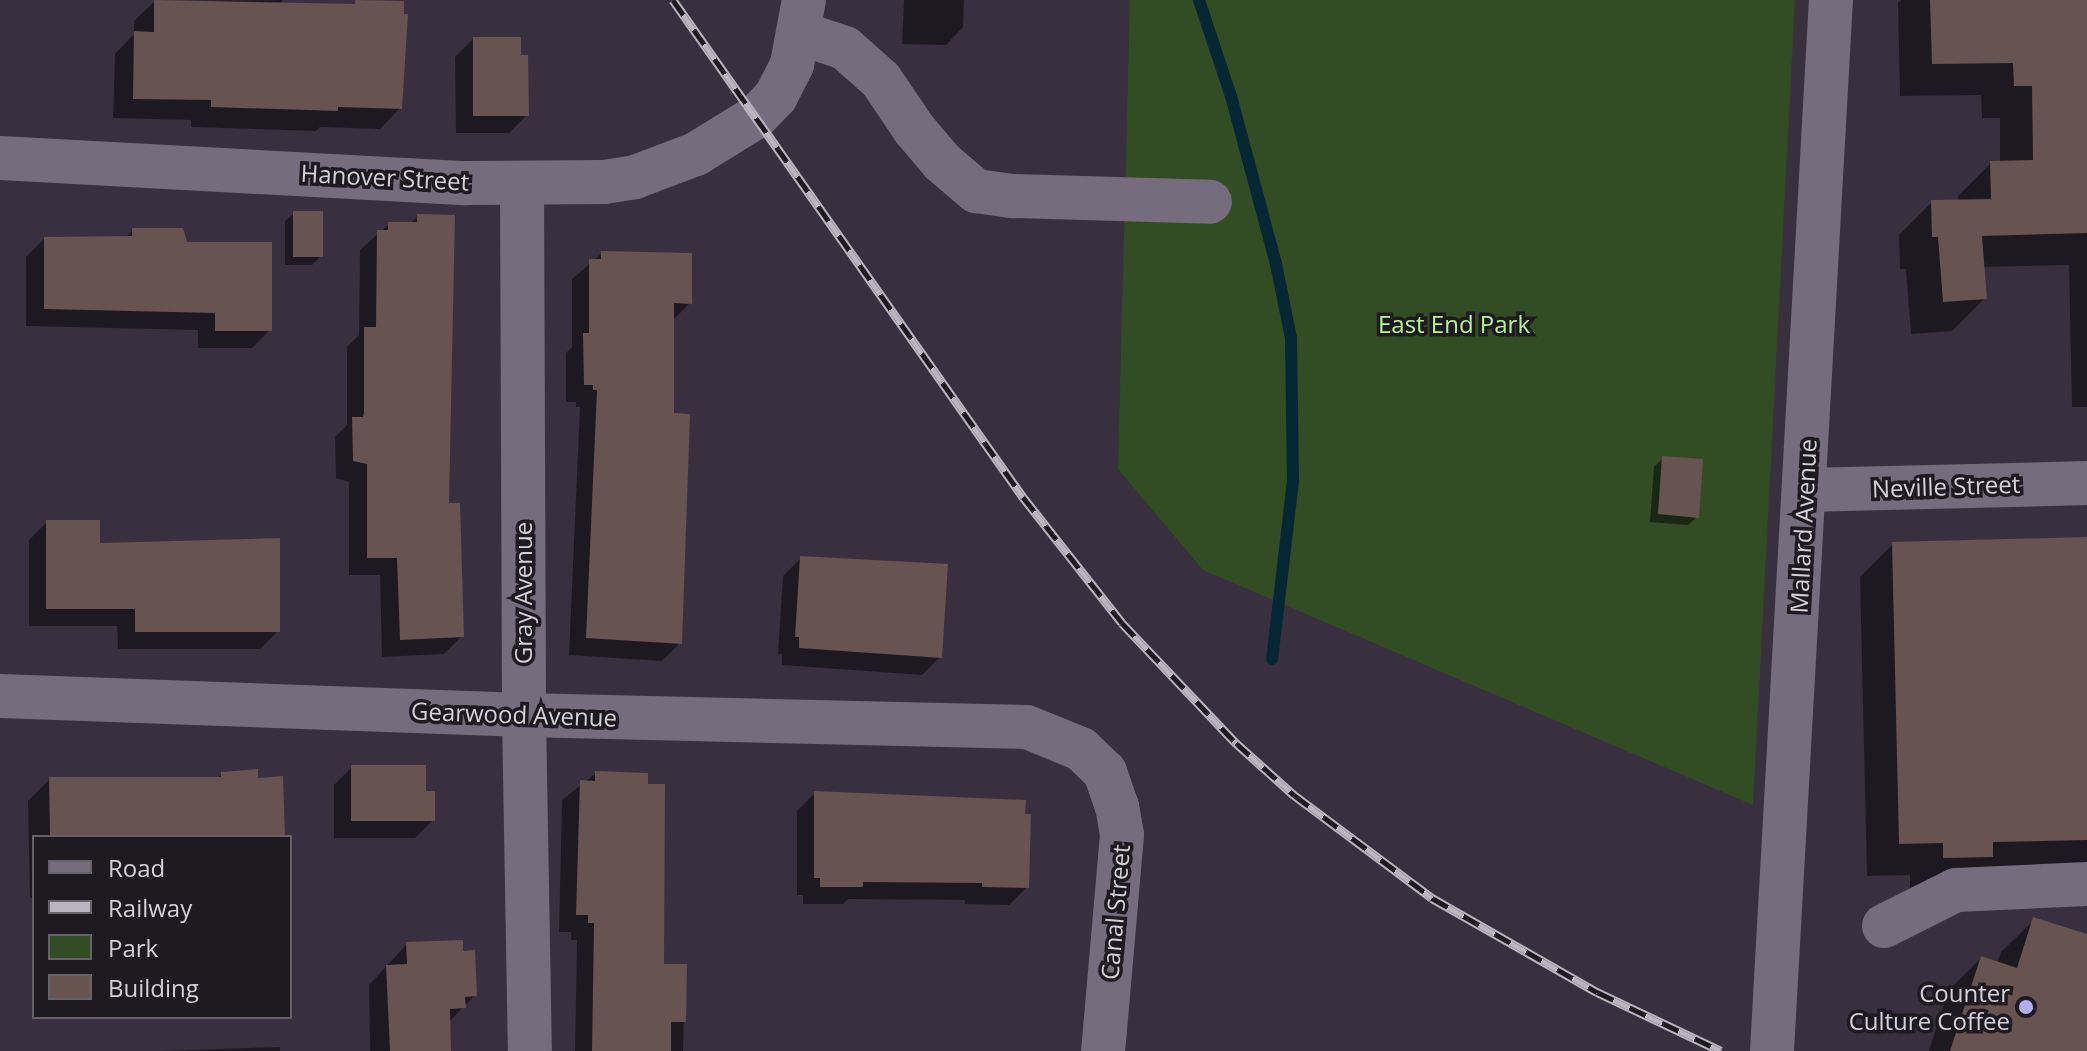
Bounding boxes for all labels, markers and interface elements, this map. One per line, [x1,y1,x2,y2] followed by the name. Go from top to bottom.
[300,158,470,196] street label: Hanover Street
[1378,310,1530,338] park label: East End Park
[1784,438,1822,614] street label: Mallard Avenue
[1871,469,2021,503] street label: Neville Street
[509,522,537,664] street label: Gray Avenue
[411,696,617,732] street label: Gearwood Avenue
[32,835,292,1019] legend
[1095,843,1135,981] street label: Canal Street
[108,851,165,884] text: Road
[108,891,192,924] text: Railway
[108,931,158,964] text: Park
[108,971,199,1004] text: Building
[1849,979,2010,1035] place label: Counter Culture Coffee
[2017,998,2035,1016] marker: Counter Culture Coffee

